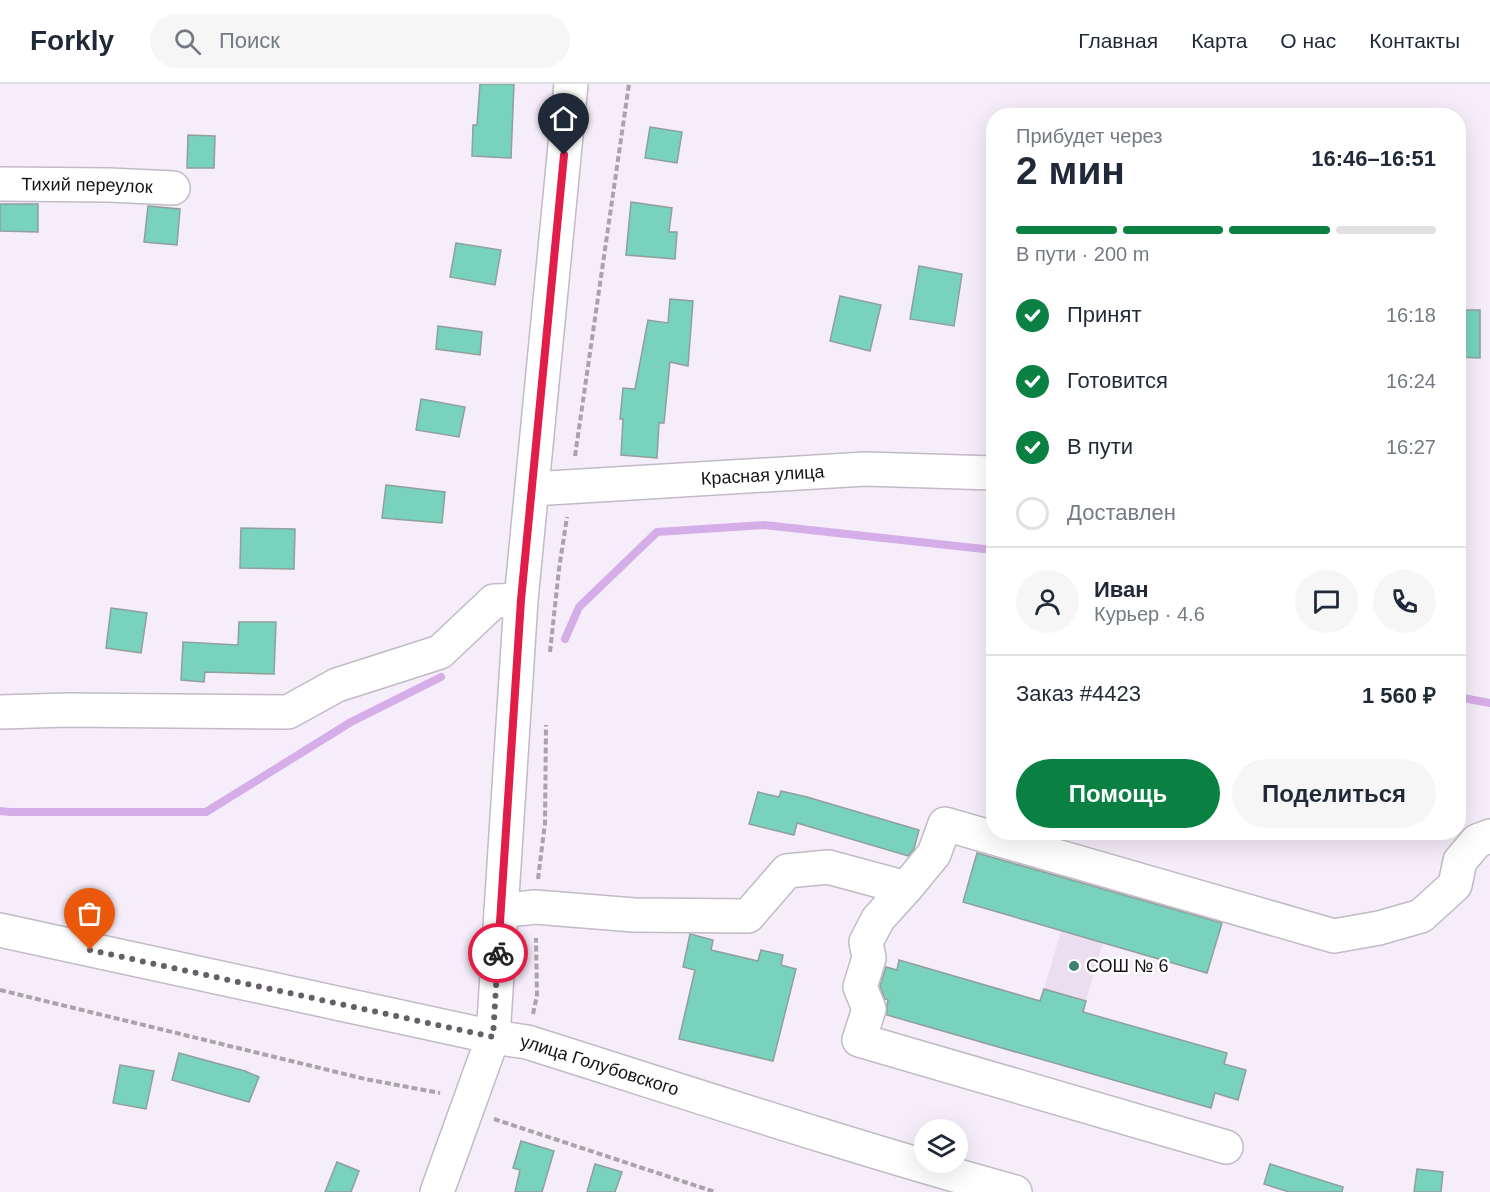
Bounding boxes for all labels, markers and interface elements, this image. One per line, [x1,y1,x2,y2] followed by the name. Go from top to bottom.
[150,14,570,68] search box
[30,25,114,56] text: Forkly
[171,25,204,58] icon: search
[219,28,280,53] text: Поиск
[1078,29,1158,52] text: Главная
[1191,29,1247,52] text: Карта
[1280,29,1336,52] text: О нас
[1369,29,1460,52] text: Контакты
[538,93,589,155] pin
[547,102,580,135] icon: home
[1016,125,1162,147] text: Прибудет через
[1311,146,1436,171] text: 16:46–16:51
[1016,149,1125,192] text: 2 мин
[21,174,153,197] street label: Тихий переулок
[1016,243,1149,265] text: В пути · 200 m
[1016,299,1049,332] icon: check
[1067,302,1141,327] text: Принят
[1386,304,1436,326] text: 16:18
[1016,365,1049,398] icon: check
[1067,368,1168,393] text: Готовится
[1386,370,1436,392] text: 16:24
[1016,431,1049,464] icon: check
[1067,434,1133,459] text: В пути
[1386,436,1436,458] text: 16:27
[700,461,826,489] street label: Красная улица
[1067,500,1176,525] text: Доставлен
[1016,570,1079,633] button: person
[1295,570,1358,633] button: chat
[1373,570,1436,633] button: phone
[1094,577,1149,602] text: Иван
[1094,603,1205,625] text: Курьер · 4.6
[1016,681,1141,706] text: Заказ #4423
[1362,683,1436,708] text: 1 560 ₽
[1016,759,1220,828] button: Помощь
[1232,759,1436,828] button: Поделиться
[64,888,115,950] pin
[73,897,106,930] icon: bag
[468,923,528,983] courier
[482,937,515,970] icon: bike
[1086,956,1168,976] place label: СОШ № 6
[1067,959,1081,973] marker: СОШ № 6
[519,1031,681,1100] street label: улица Голубовского
[914,1119,968,1173] map controls
[914,1119,968,1173] button: layers

